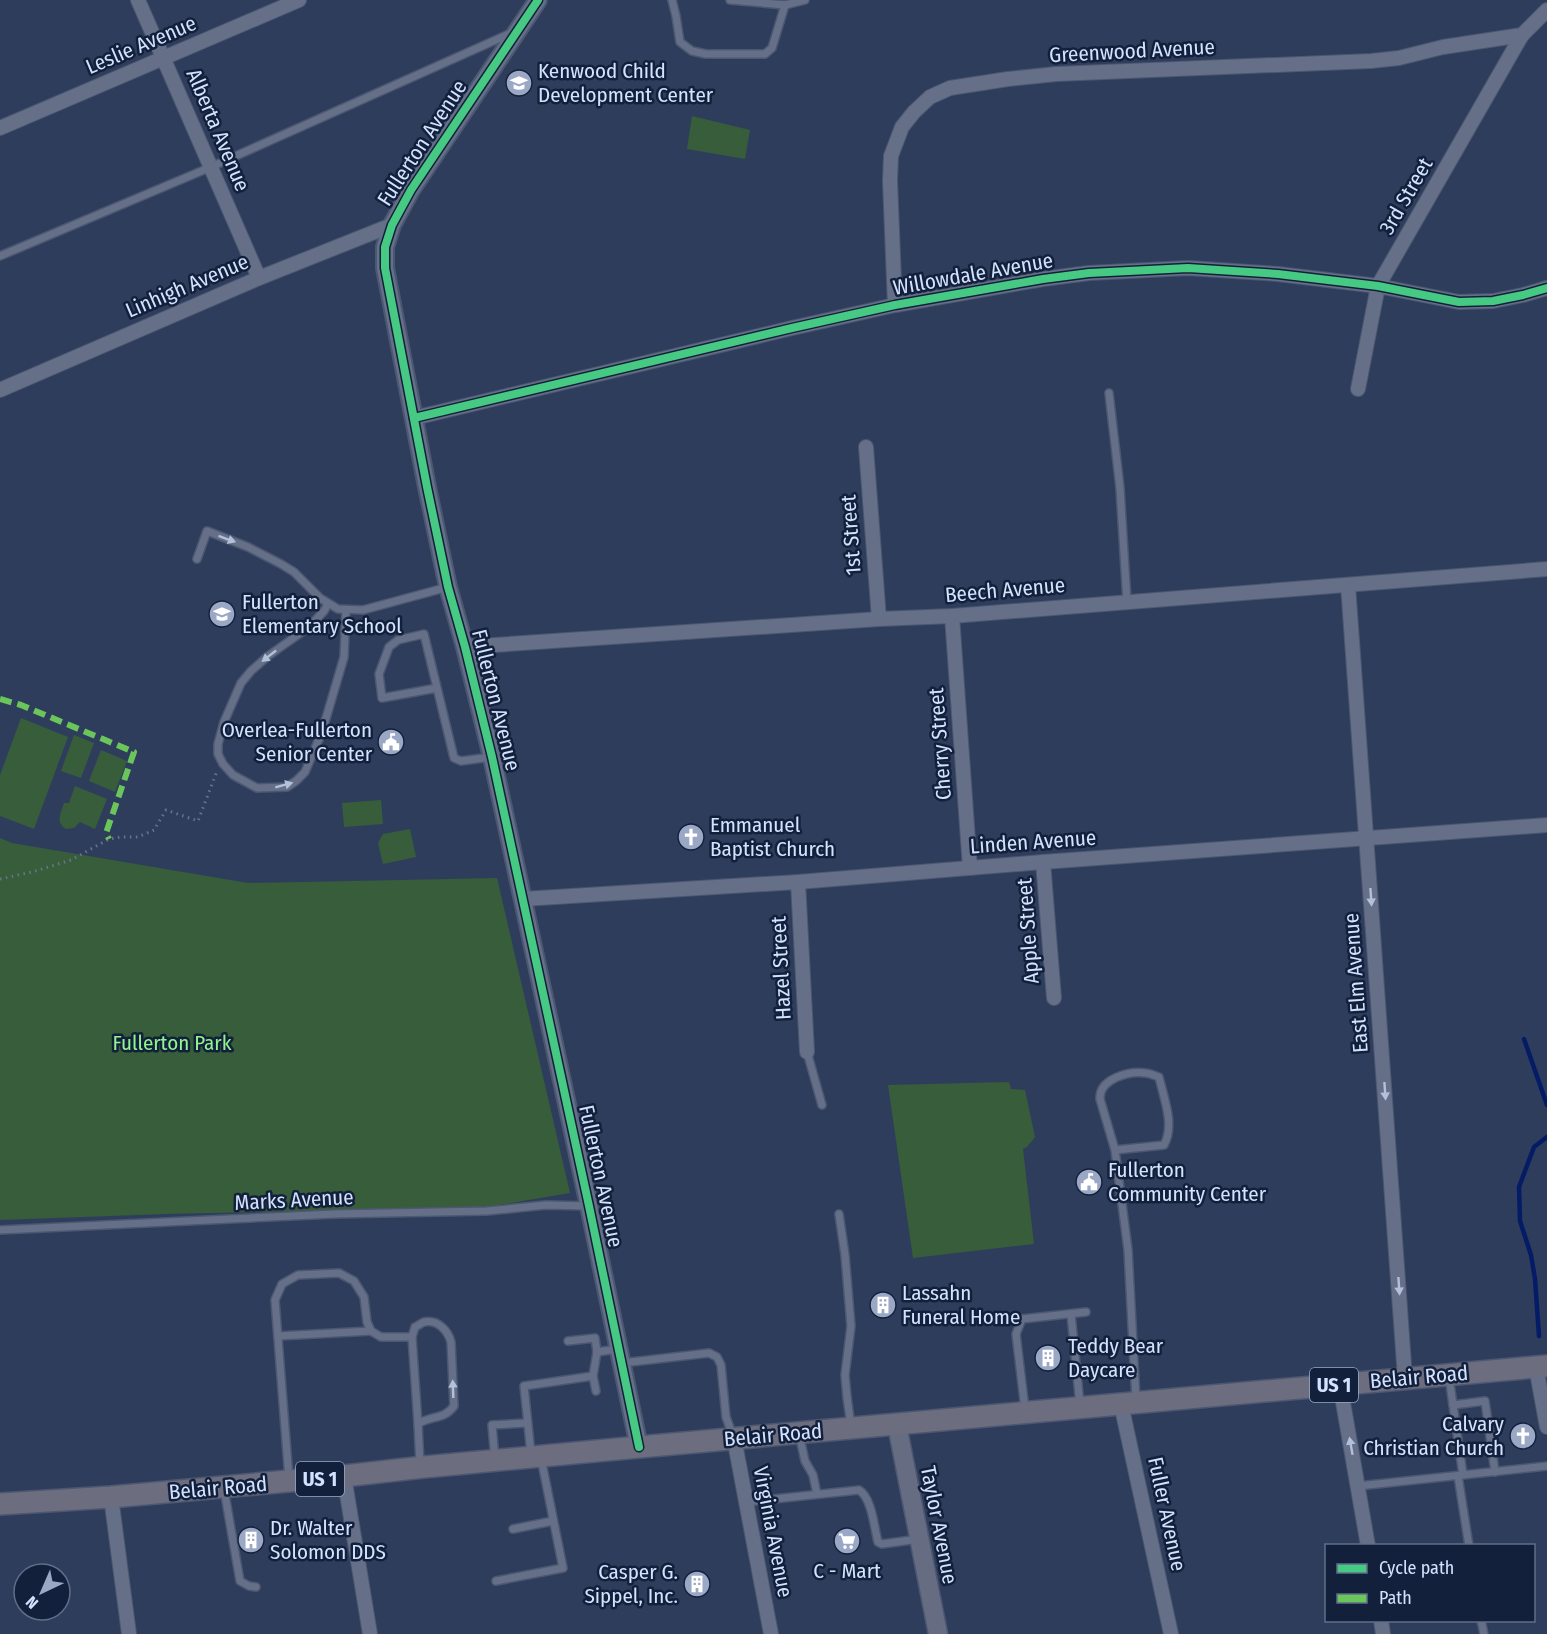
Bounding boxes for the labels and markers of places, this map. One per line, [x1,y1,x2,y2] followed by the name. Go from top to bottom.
[538,58,714,108] place label: Kenwood Child Development Center
[504,68,534,98] school or university icon: Kenwood Child Development Center
[242,589,402,639] place label: Fullerton Elementary School
[207,599,237,629] school or university icon: Fullerton Elementary School
[222,717,373,767] place label: Overlea-Fullerton Senior Center
[376,727,406,757] public building icon: Overlea-Fullerton Senior Center
[710,812,835,862] place label: Emmanuel Baptist Church
[676,822,706,852] church icon: Emmanuel Baptist Church
[1108,1157,1267,1207] place label: Fullerton Community Center
[1074,1167,1104,1197] public building icon: Fullerton Community Center
[902,1280,1020,1330] place label: Lassahn Funeral Home
[868,1290,898,1320] building icon: Lassahn Funeral Home
[1068,1333,1164,1383] place label: Teddy Bear Daycare
[1033,1343,1063,1373] building icon: Teddy Bear Daycare
[1363,1411,1505,1461] place label: Calvary Christian Church
[1508,1421,1538,1451] church icon: Calvary Christian Church
[270,1515,386,1565] place label: Dr. Walter Solomon DDS
[236,1525,266,1555] building icon: Dr. Walter Solomon DDS
[832,1526,862,1556] supermarket icon: C - Mart
[813,1558,881,1584] place label: C - Mart
[584,1559,678,1609] place label: Casper G. Sippel, Inc.
[682,1569,712,1599] building icon: Casper G. Sippel, Inc.

